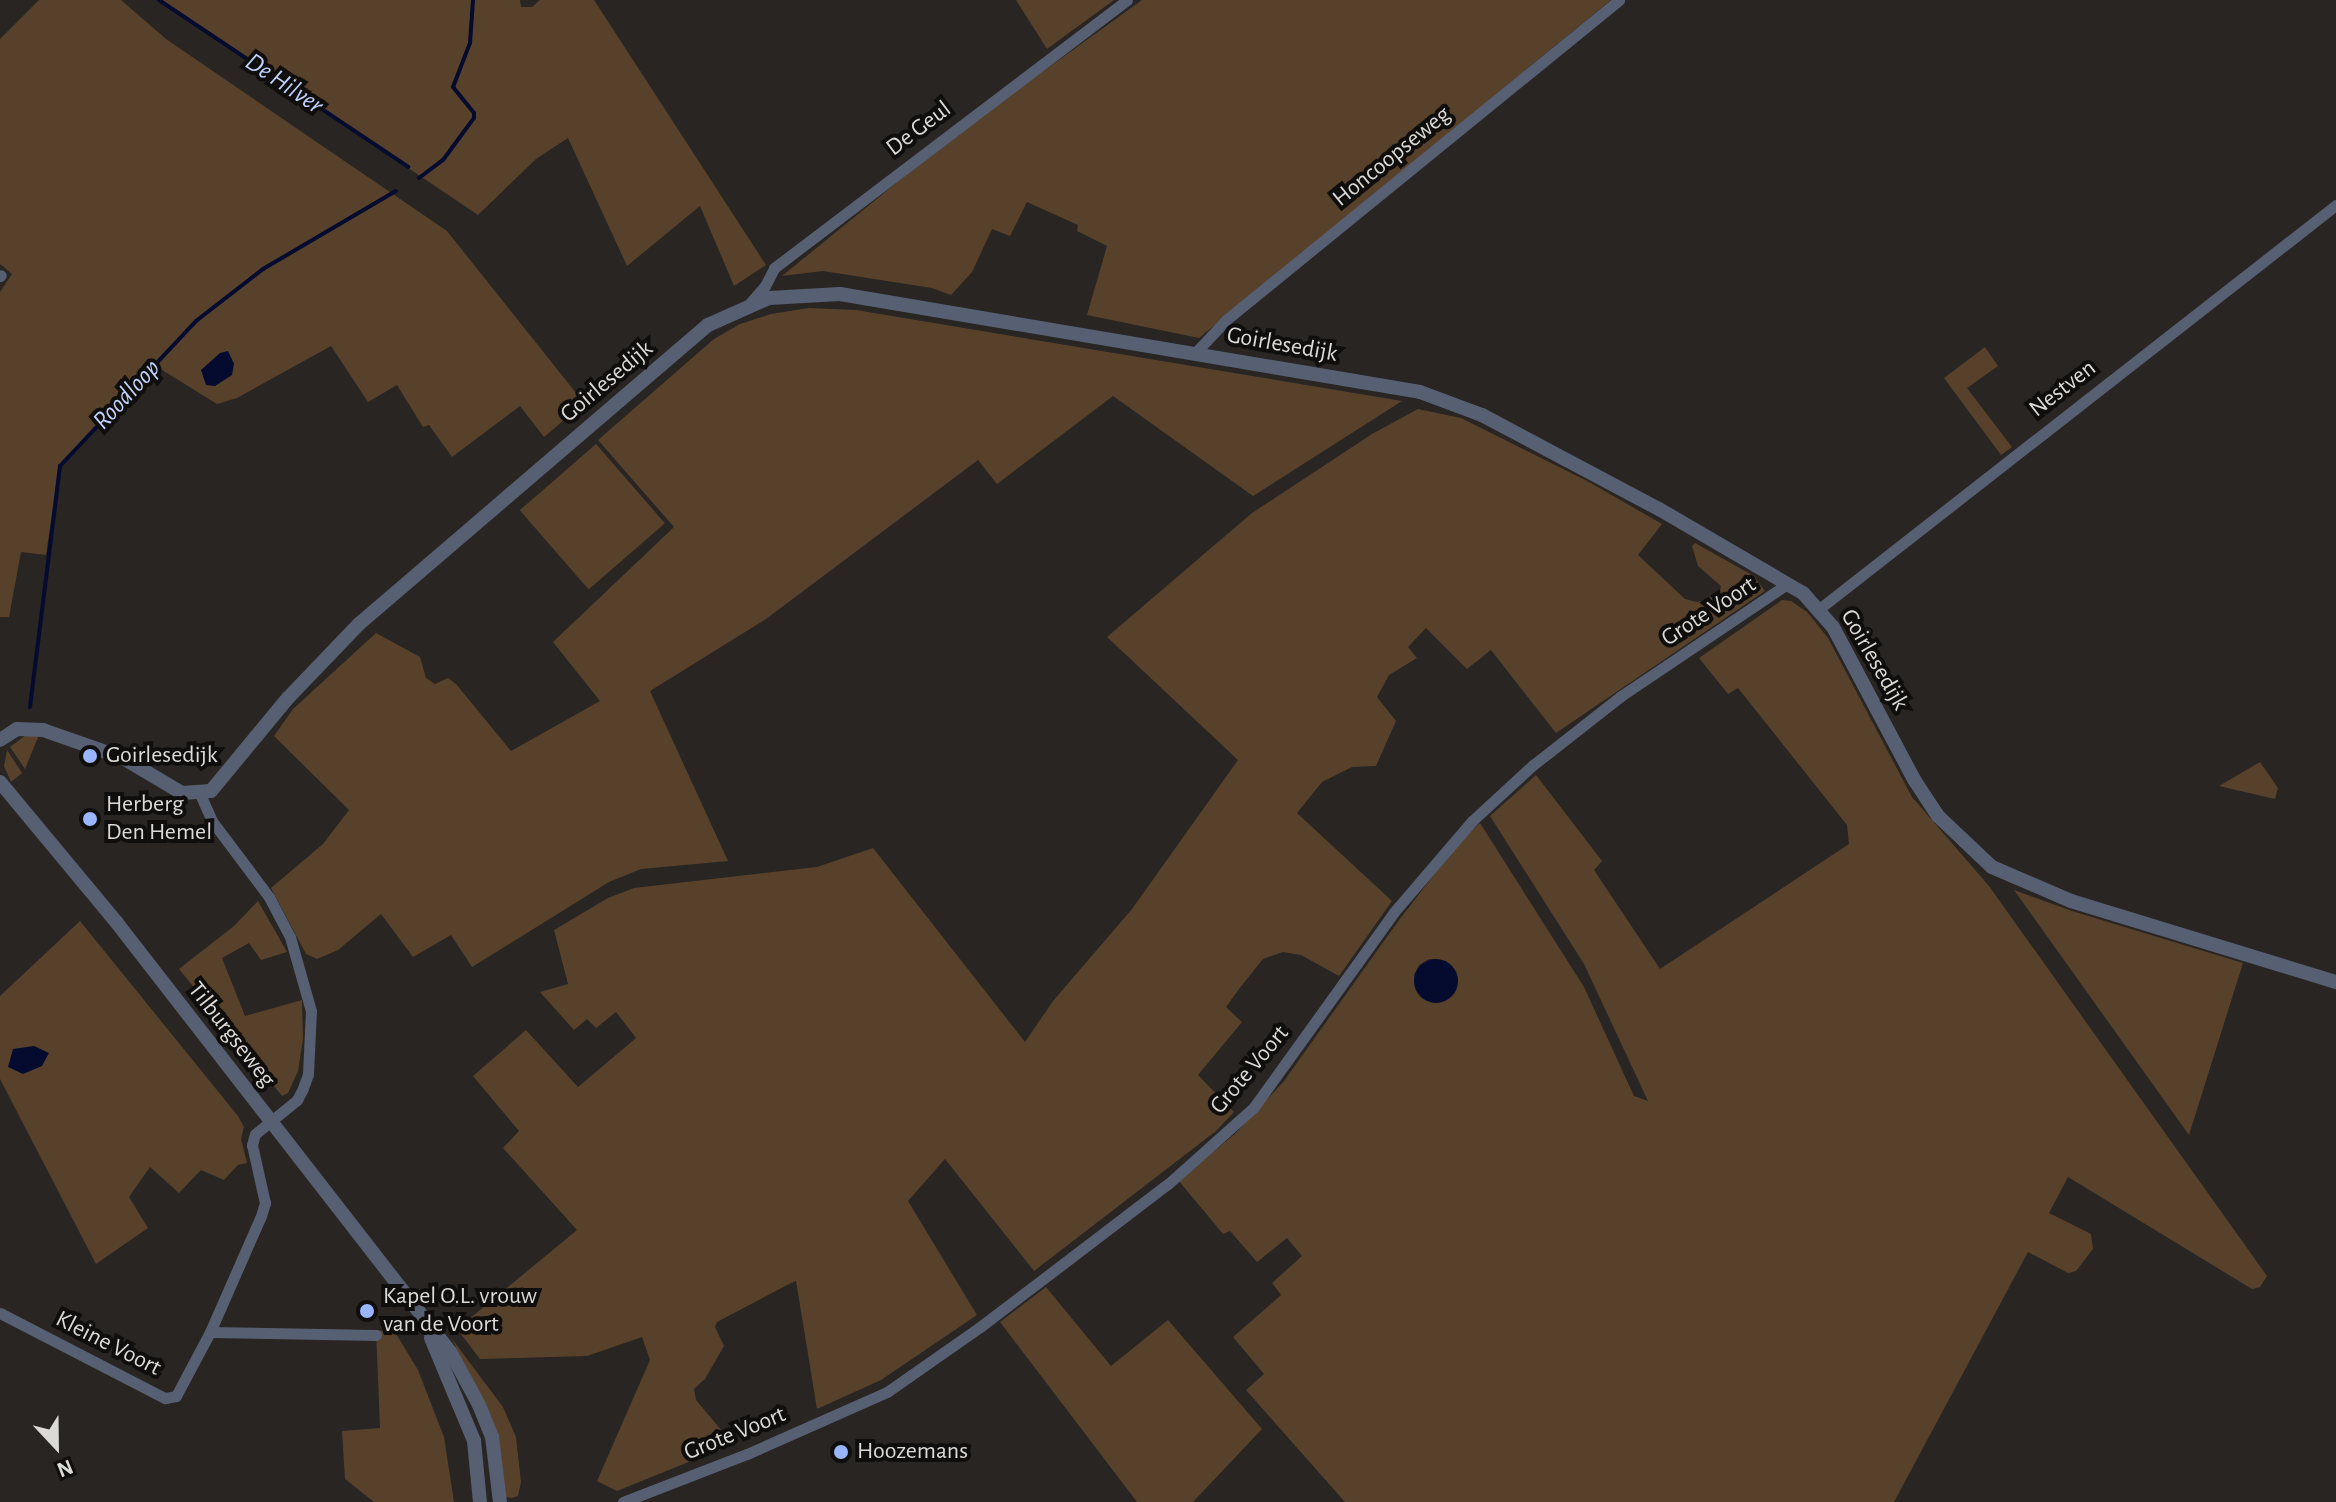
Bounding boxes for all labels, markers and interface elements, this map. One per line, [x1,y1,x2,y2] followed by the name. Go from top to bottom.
[239,47,329,121] water label: De Hilver
[881,95,957,163] street label: De Geul
[1327,101,1457,213] street label: Honcoopseweg
[1224,321,1340,369] street label: Goirlesedijk
[555,335,659,429] street label: Goirlesedijk
[87,353,167,437] water label: Roodloop
[2024,354,2102,424] street label: Nestven
[1656,571,1762,653] street label: Grote Voort
[1834,604,1914,716] street label: Goirlesedijk
[106,742,218,770] place label: Goirlesedijk
[81,747,99,765] marker: Goirlesedijk
[106,791,212,847] place label: Herberg Den Hemel
[81,810,99,828] marker: Herberg Den Hemel
[181,977,281,1093] street label: Tilburgseweg
[1205,1020,1295,1120] street label: Grote Voort
[383,1283,537,1339] place label: Kapel O.L. vrouw van de Voort
[358,1302,376,1320] marker: Kapel O.L. vrouw van de Voort
[50,1305,166,1383] street label: Kleine Voort
[680,1401,790,1467] street label: Grote Voort
[16,1406,96,1486] north arrow
[857,1438,968,1466] place label: Hoozemans
[832,1443,850,1461] marker: Hoozemans
[54,1455,76,1481] text: N

